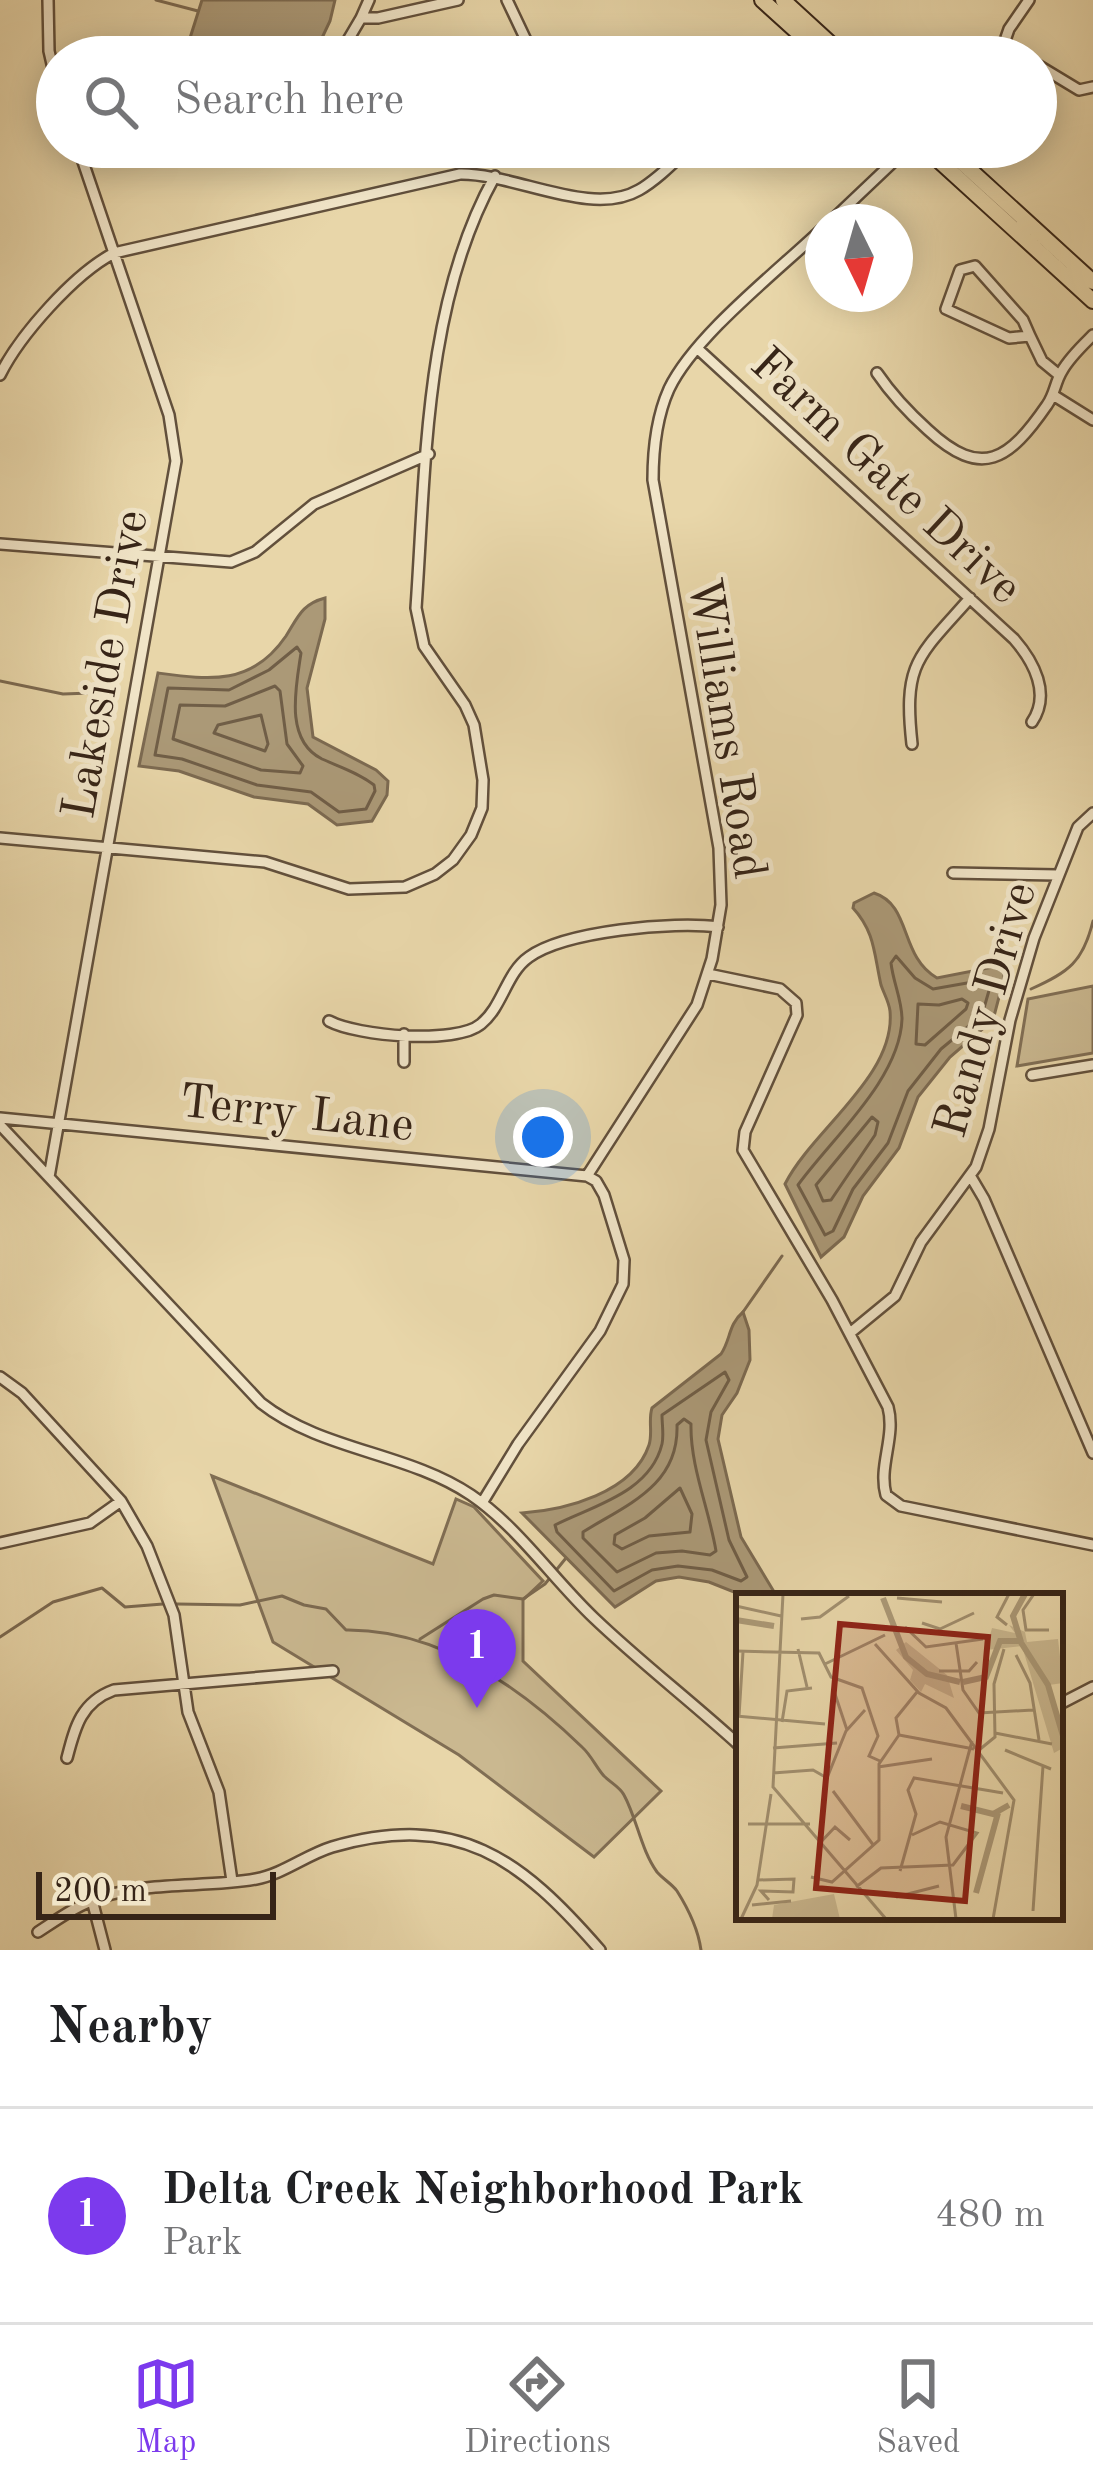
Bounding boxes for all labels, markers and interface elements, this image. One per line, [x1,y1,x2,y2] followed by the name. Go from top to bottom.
[36,36,1057,168] search box
[78,69,144,135] icon: search
[174,79,404,124] text: Search here
[805,204,913,312] north arrow
[741,340,1030,614] street label: Farm Gate Drive
[56,507,158,823] street label: Lakeside Drive
[678,575,773,883] street label: Williams Road
[927,877,1046,1143] street label: Randy Drive
[177,1079,416,1151] street label: Terry Lane
[513,1107,573,1167] your location
[736,1593,1063,1920] inset map
[438,1609,516,1708] pin: 1
[36,1866,276,1919] scale bar
[54,1876,147,1909] text: 200 m
[48,2003,213,2054] text: Nearby
[162,2169,803,2214] text: Delta Creek Neighborhood Park
[76,2196,98,2235] text: 1
[935,2196,1045,2235] text: 480 m
[162,2224,242,2263] text: Park
[133,2351,199,2464] tab: Map
[464,2351,611,2464] tab: Directions
[876,2351,960,2464] tab: Saved

